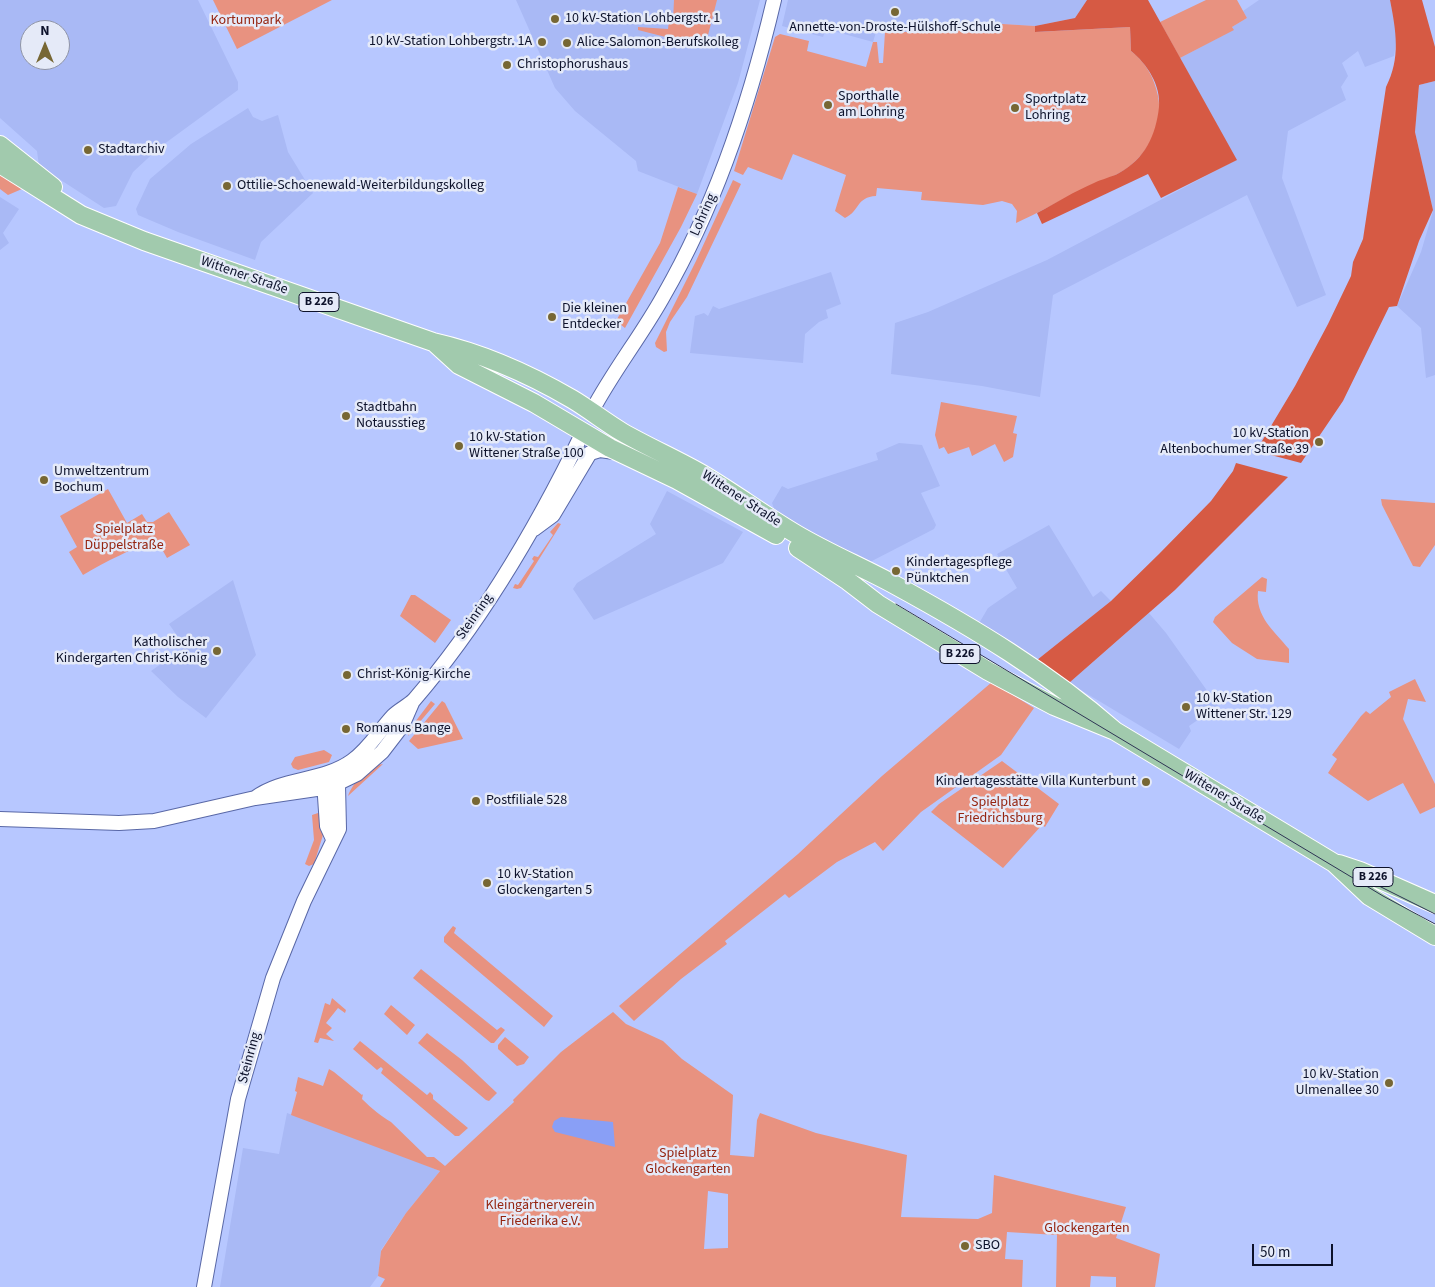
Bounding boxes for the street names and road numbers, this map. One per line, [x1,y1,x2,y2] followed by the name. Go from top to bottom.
[687,191,721,239] street label: Lohring
[198,253,290,299] street label: Wittener Straße
[299,292,339,312] road number: B 226
[698,467,784,531] street label: Wittener Straße
[453,591,497,643] street label: Steinring
[940,644,980,664] road number: B 226
[1181,766,1267,828] street label: Wittener Straße
[1353,868,1393,886] road number: B 226
[235,1030,265,1086] street label: Steinring

